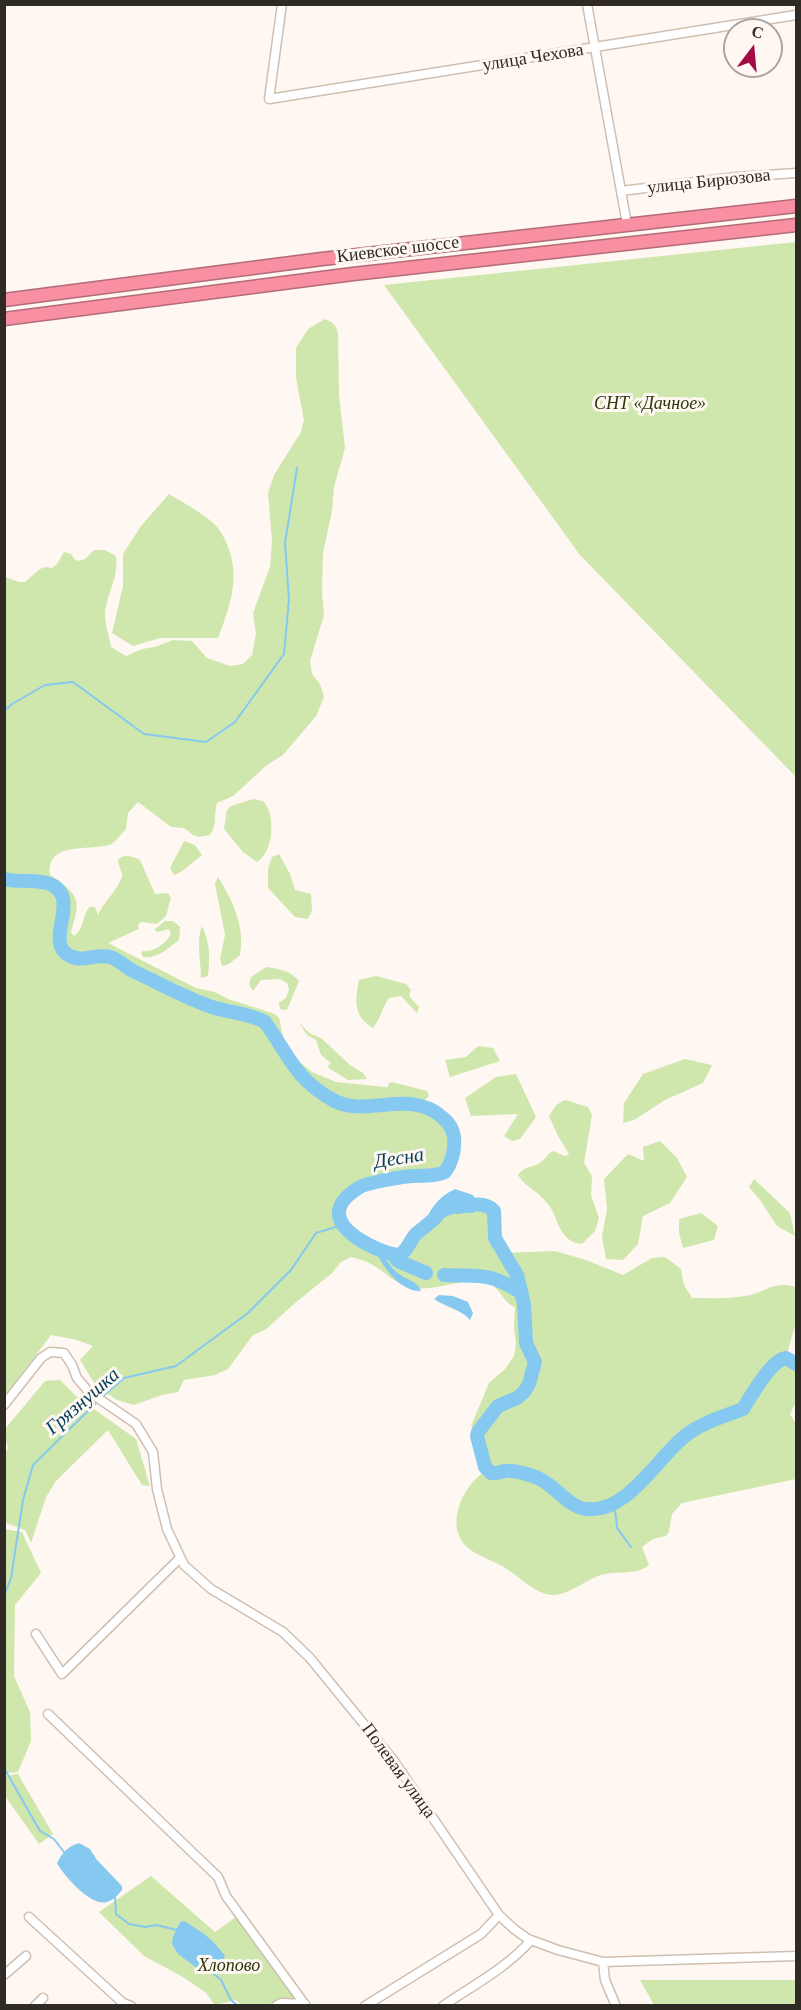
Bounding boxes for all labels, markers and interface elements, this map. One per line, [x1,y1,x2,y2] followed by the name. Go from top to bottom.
[723,18,783,78] north arrow
[750,22,765,42] text: С
[481,39,585,77] street label: улица Чехова
[646,165,772,199] street label: улица Бирюзова
[336,232,460,268] street label: Киевское шоссе
[594,393,706,415] park label: СНТ «Дачное»
[372,1143,426,1175] water label: Десна
[41,1363,125,1441] water label: Грязнушка
[356,1719,440,1823] street label: Полевая улица
[198,1955,260,1977] park label: Хлопово

